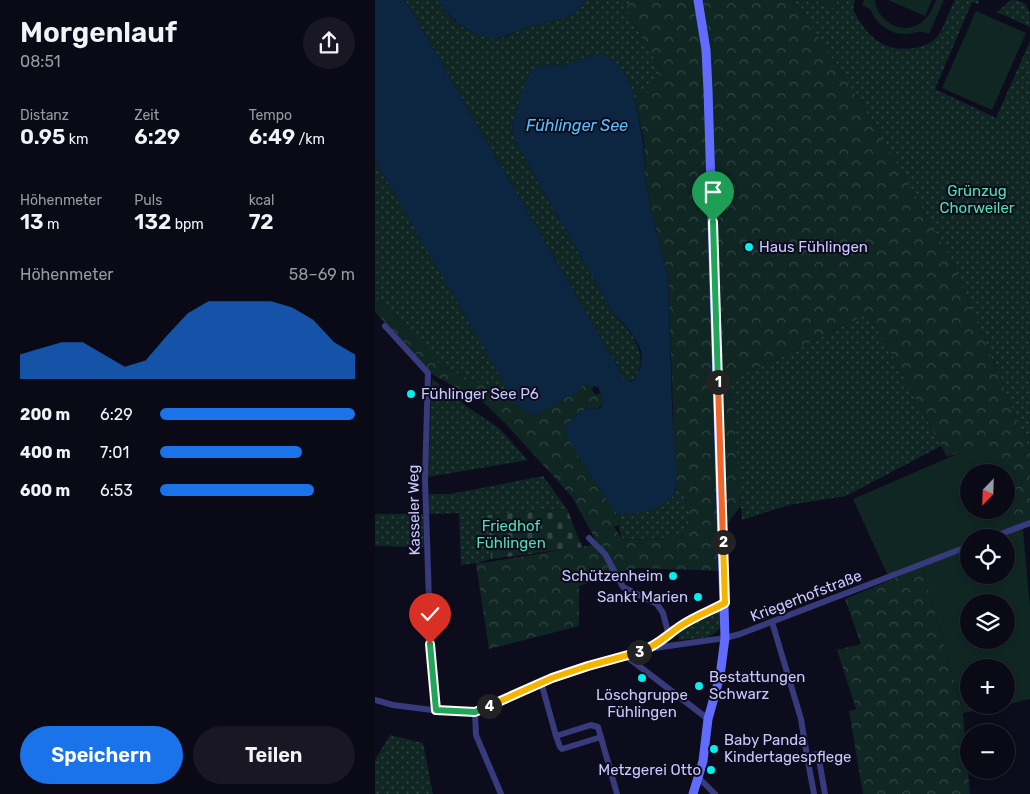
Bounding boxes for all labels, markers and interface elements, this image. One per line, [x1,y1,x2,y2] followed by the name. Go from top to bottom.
[20,16,177,49] text: Morgenlauf
[303,17,355,69] button: share
[20,52,61,71] text: 08:51
[20,107,69,124] text: Distanz
[134,107,159,124] text: Zeit
[249,107,292,124] text: Tempo
[526,116,628,135] water label: Fühlinger See
[20,124,65,149] text: 0.95
[134,124,180,149] text: 6:29
[249,124,295,149] text: 6:49
[65,131,88,148] text: km
[295,131,325,148] text: /km
[692,171,734,222] pin
[699,178,727,206] icon: arrive
[939,182,1015,217] park label: Grünzug Chorweiler
[20,192,102,209] text: Höhenmeter
[134,192,162,209] text: Puls
[249,192,274,209] text: kcal
[20,209,44,234] text: 13
[134,209,171,234] text: 132
[249,209,274,234] text: 72
[44,216,59,233] text: m
[171,216,204,233] text: bpm
[759,238,868,256] place label: Haus Fühlingen
[743,241,755,253] marker: Haus Fühlingen
[20,265,113,284] text: Höhenmeter
[289,265,355,284] text: 58–69 m
[705,370,731,394] pin: 1
[715,374,722,391] text: 1
[421,385,539,403] place label: Fühlinger See P6
[405,388,417,400] marker: Fühlinger See P6
[20,405,70,424] text: 200 m
[100,405,133,424] text: 6:29
[20,443,71,462] text: 400 m
[100,443,129,462] text: 7:01
[404,464,424,556] street label: Kasseler Weg
[960,464,1015,519] north arrow
[960,464,1015,779] map controls
[20,481,70,500] text: 600 m
[100,481,133,500] text: 6:53
[476,517,546,552] park label: Friedhof Fühlingen
[960,529,1015,584] button: locate
[711,530,735,554] pin: 2
[719,534,728,551] text: 2
[748,566,864,626] street label: Kriegerhofstraße
[562,567,663,585] place label: Schützenheim
[667,570,679,582] marker: Schützenheim
[597,588,688,606] place label: Sankt Marien
[692,591,704,603] marker: Sankt Marien
[409,593,451,644] pin
[960,594,1015,649] button: layers
[416,600,444,628] icon: check
[627,640,651,664] pin: 3
[635,644,644,661] text: 3
[960,659,1015,714] button: +
[709,668,805,703] place label: Bestattungen Schwarz
[636,672,648,684] marker: Löschgruppe Fühlingen
[693,680,705,692] marker: Bestattungen Schwarz
[596,686,688,721] place label: Löschgruppe Fühlingen
[477,694,501,718] pin: 4
[485,698,494,715] text: 4
[960,724,1015,779] button: −
[20,726,183,784] button: Speichern
[193,726,355,784] button: Teilen
[724,731,852,766] place label: Baby Panda Kindertagespflege
[708,743,720,755] marker: Baby Panda Kindertagespflege
[598,761,701,779] place label: Metzgerei Otto
[705,764,717,776] marker: Metzgerei Otto

